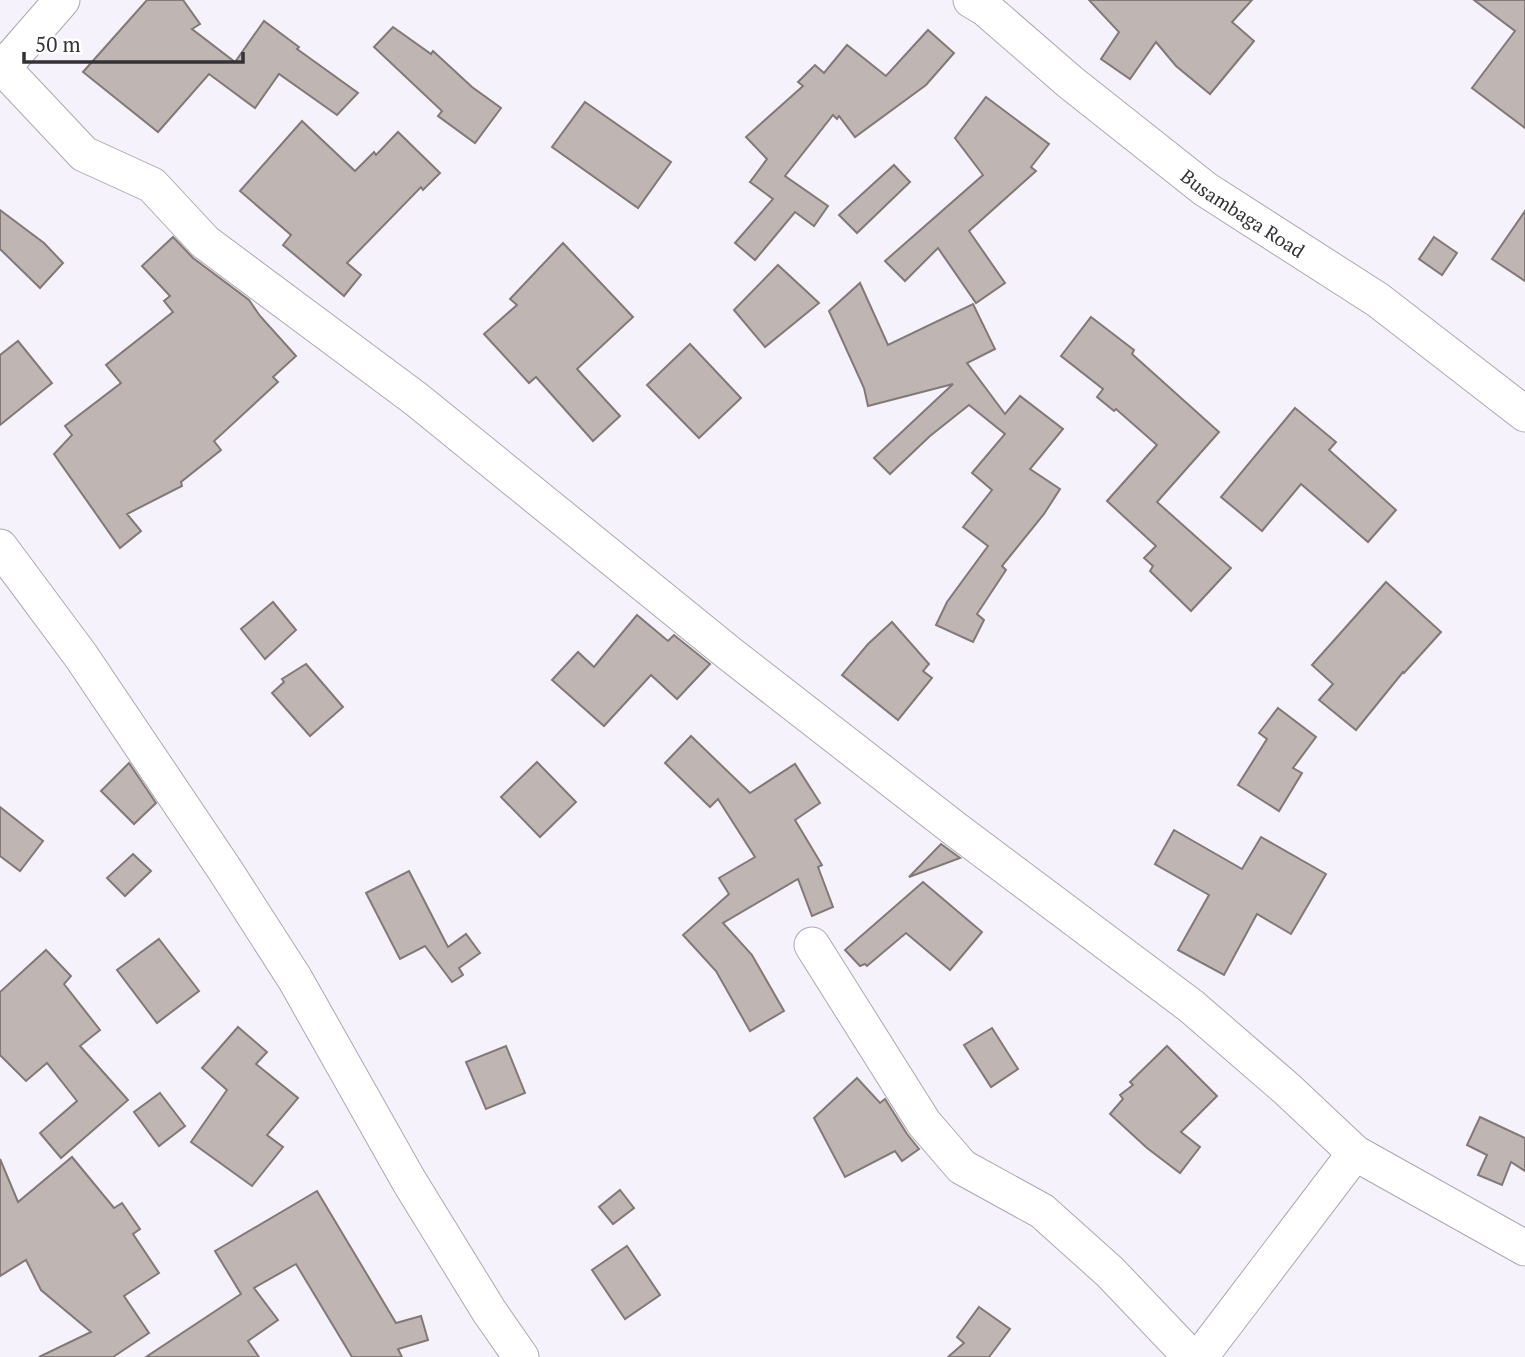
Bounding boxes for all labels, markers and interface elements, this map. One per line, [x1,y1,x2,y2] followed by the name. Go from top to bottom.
[24,21,243,65] scale bar
[35,30,81,58] text: 50 m
[1176,163,1310,263] street label: Busambaga Road

